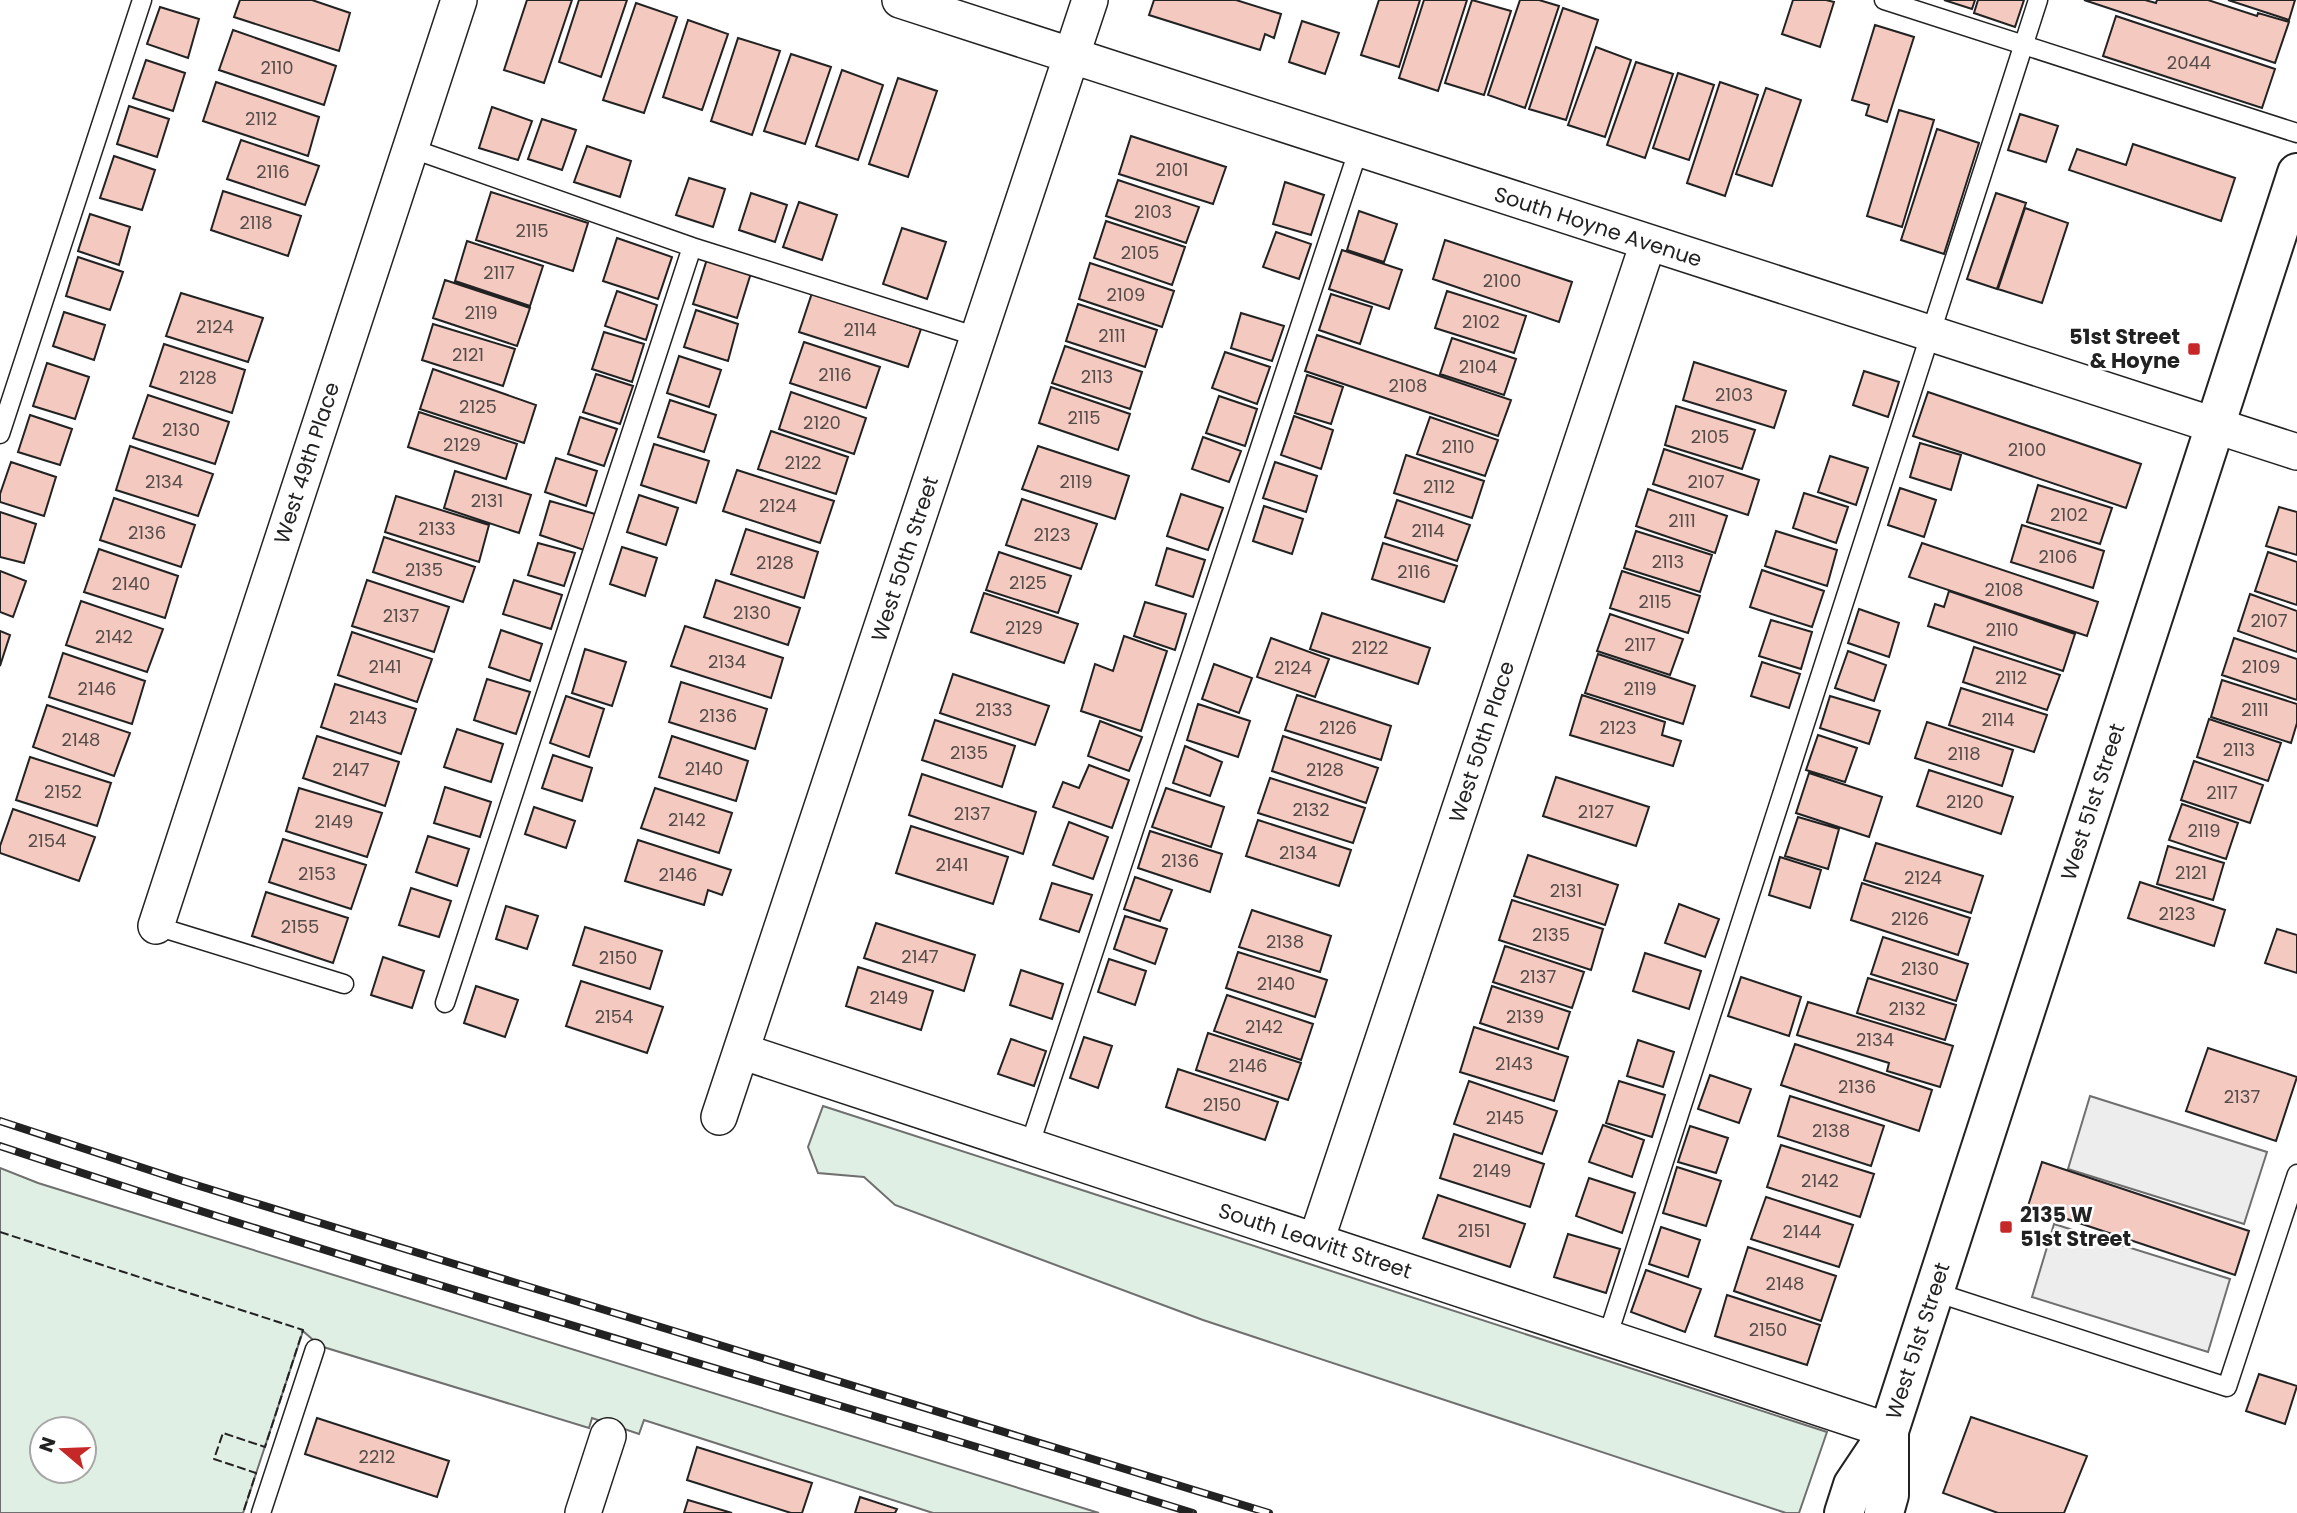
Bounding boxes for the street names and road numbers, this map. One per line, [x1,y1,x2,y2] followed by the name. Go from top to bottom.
[1491,179,1706,274] street label: South Hoyne Avenue
[267,378,346,547] street label: West 49th Place
[864,472,945,645] street label: West 50th Street
[1442,657,1521,826] street label: West 50th Place
[2053,720,2132,884] street label: West 51st Street
[1215,1196,1415,1285] street label: South Leavitt Street
[1878,1259,1957,1423] street label: West 51st Street

